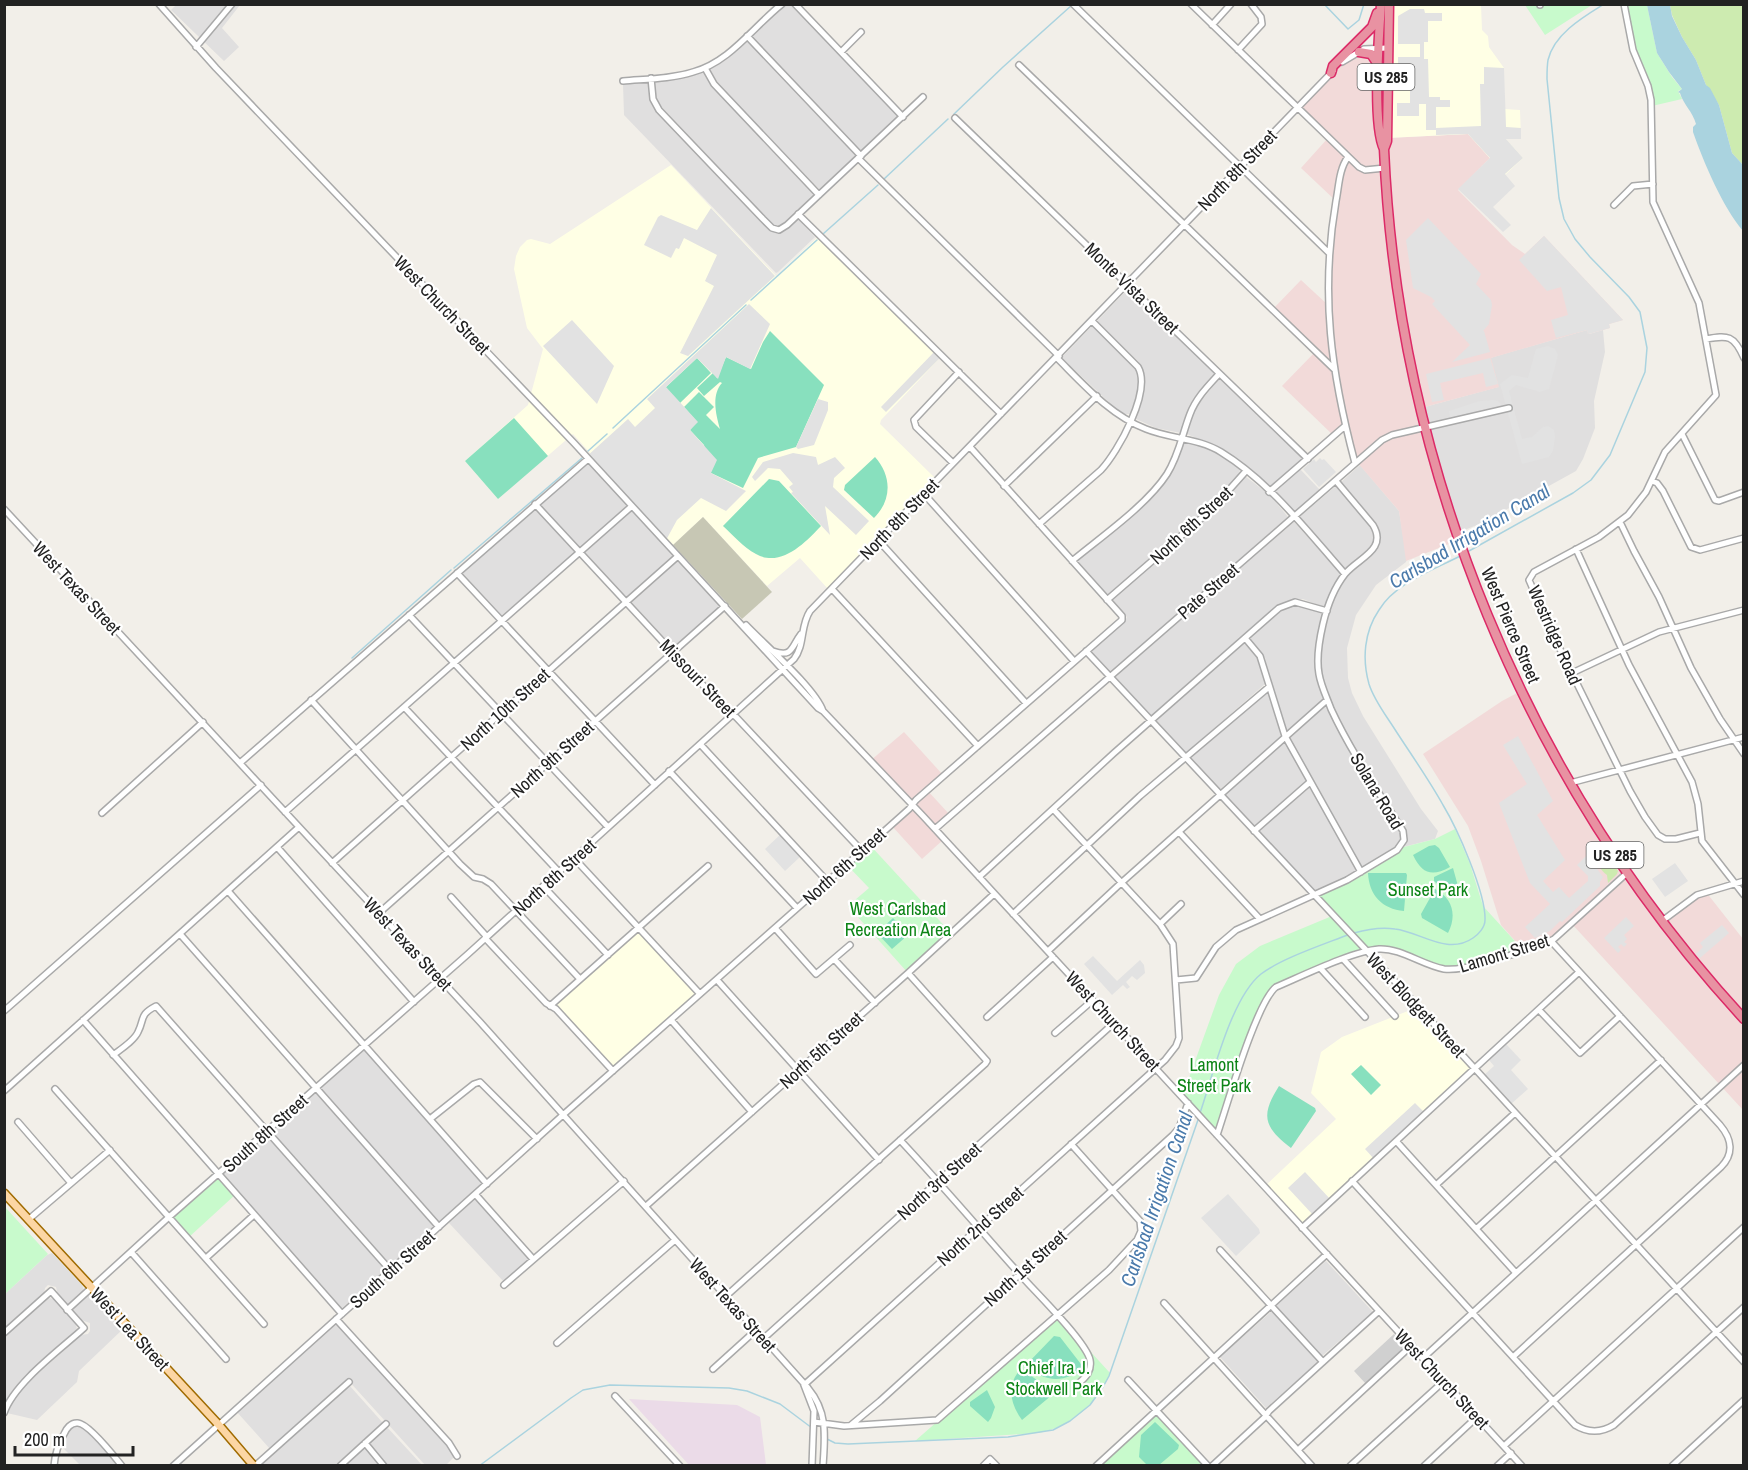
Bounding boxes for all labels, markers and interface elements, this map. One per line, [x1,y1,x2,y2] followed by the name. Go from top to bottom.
[1358,64,1414,90] road number: US 285
[1192,124,1282,216] street label: North 8th Street
[1079,237,1185,339] street label: Monte Vista Street
[388,250,496,360] street label: West Church Street
[854,473,944,565] street label: North 8th Street
[1384,477,1555,595] water label: Carlsbad Irrigation Canal
[1144,480,1238,570] street label: North 6th Street
[27,536,127,640] street label: West Texas Street
[1172,557,1244,625] street label: Pate Street
[1475,563,1547,687] street label: West Pierce Street
[1522,581,1588,689] street label: Westridge Road
[654,633,742,723] street label: Missouri Street
[455,662,555,756] street label: North 10th Street
[505,715,599,803] street label: North 9th Street
[1344,748,1410,834] street label: Solana Road
[797,822,891,910] street label: North 6th Street
[507,833,601,921] street label: North 8th Street
[1586,842,1644,868] road number: US 285
[1388,877,1469,902] park label: Sunset Park
[358,892,458,996] street label: West Texas Street
[845,896,951,942] park label: West Carlsbad Recreation Area
[1456,927,1552,979] street label: Lamont Street
[1361,947,1471,1063] street label: West Blodgett Street
[1060,965,1166,1077] street label: West Church Street
[774,1006,868,1094] street label: North 5th Street
[1177,1052,1252,1098] park label: Lamont Street Park
[217,1088,313,1178] street label: South 8th Street
[1113,1108,1199,1290] water label: Carlsbad Irrigation Canal
[892,1137,986,1225] street label: North 3rd Street
[931,1180,1029,1272] street label: North 2nd Street
[344,1224,440,1314] street label: South 6th Street
[978,1224,1072,1312] street label: North 1st Street
[684,1252,782,1358] street label: West Texas Street
[85,1282,175,1376] street label: West Lea Street
[1389,1323,1495,1435] street label: West Church Street
[1006,1355,1103,1401] park label: Chief Ira J. Stockwell Park
[15,1419,134,1457] scale bar
[24,1427,65,1452] text: 200 m

